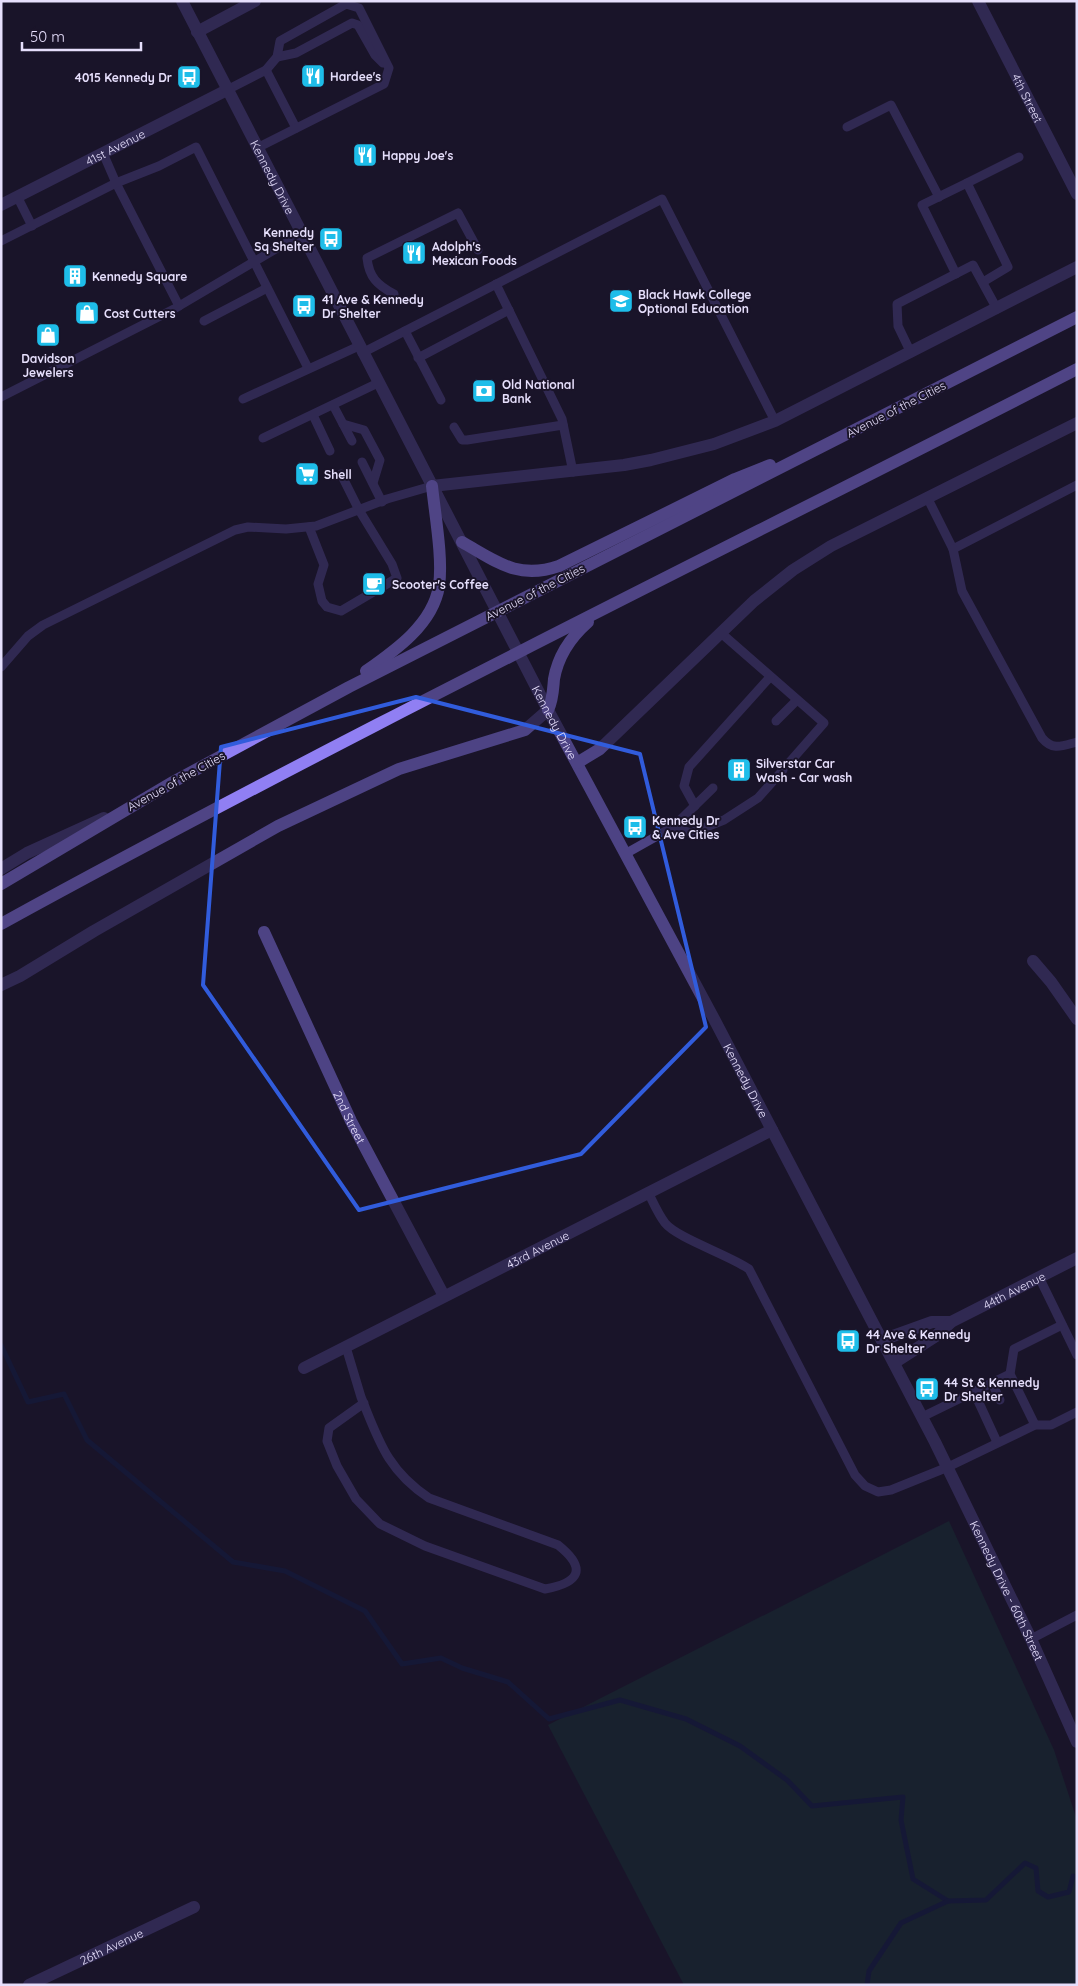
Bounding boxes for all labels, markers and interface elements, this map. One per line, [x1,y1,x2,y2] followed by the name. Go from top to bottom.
[22,20,141,52] scale bar
[30,27,65,46] text: 50 m
[300,63,326,89] restaurant icon: Hardee's
[176,64,202,90] bus stop icon: 4015 Kennedy Dr
[330,69,381,84] place label: Hardee's
[75,70,172,85] place label: 4015 Kennedy Dr
[1009,71,1047,125] street label: 4th Street
[83,125,148,168] street label: 41st Avenue
[247,137,298,217] street label: Kennedy Drive
[352,142,378,168] restaurant icon: Happy Joe's
[382,148,453,163] place label: Happy Joe's
[254,225,314,254] place label: Kennedy Sq Shelter
[318,226,344,252] bus stop icon: Kennedy Sq Shelter
[432,239,517,268] place label: Adolph's Mexican Foods
[401,240,427,266] restaurant icon: Adolph's Mexican Foods
[62,263,88,289] building icon: Kennedy Square
[92,269,187,284] place label: Kennedy Square
[638,287,751,316] place label: Black Hawk College Optional Education
[608,288,634,314] school or university icon: Black Hawk College Optional Education
[322,292,424,321] place label: 41 Ave & Kennedy Dr Shelter
[291,293,317,319] bus stop icon: 41 Ave & Kennedy Dr Shelter
[74,300,100,326] shop icon: Cost Cutters
[104,306,176,321] place label: Cost Cutters
[35,322,61,348] shop icon: Davidson Jewelers
[21,351,75,380] place label: Davidson Jewelers
[502,377,575,406] place label: Old National Bank
[844,377,949,441] street label: Avenue of the Cities
[471,378,497,404] bank icon: Old National Bank
[294,461,320,487] supermarket icon: Shell
[324,467,352,482] place label: Shell
[483,560,588,624] street label: Avenue of the Cities
[361,571,387,597] cafe icon: Scooter's Coffee
[392,577,489,592] place label: Scooter's Coffee
[529,683,581,762] street label: Kennedy Drive
[124,748,228,814] street label: Avenue of the Cities
[756,756,852,785] place label: Silverstar Car Wash - Car wash
[726,757,752,783] building icon: Silverstar Car Wash - Car wash
[652,813,720,842] place label: Kennedy Dr & Ave Cities
[622,814,648,840] bus stop icon: Kennedy Dr & Ave Cities
[721,1041,772,1120] street label: Kennedy Drive
[331,1088,369,1146] street label: 2nd Street
[504,1227,572,1271] street label: 43rd Avenue
[980,1268,1048,1312] street label: 44th Avenue
[866,1327,970,1356] place label: 44 Ave & Kennedy Dr Shelter
[835,1328,861,1354] bus stop icon: 44 Ave & Kennedy Dr Shelter
[944,1375,1039,1404] place label: 44 St & Kennedy Dr Shelter
[914,1376,940,1402] bus stop icon: 44 St & Kennedy Dr Shelter
[967,1518,1047,1663] street label: Kennedy Drive - 60th Street
[77,1925,146,1968] street label: 26th Avenue

